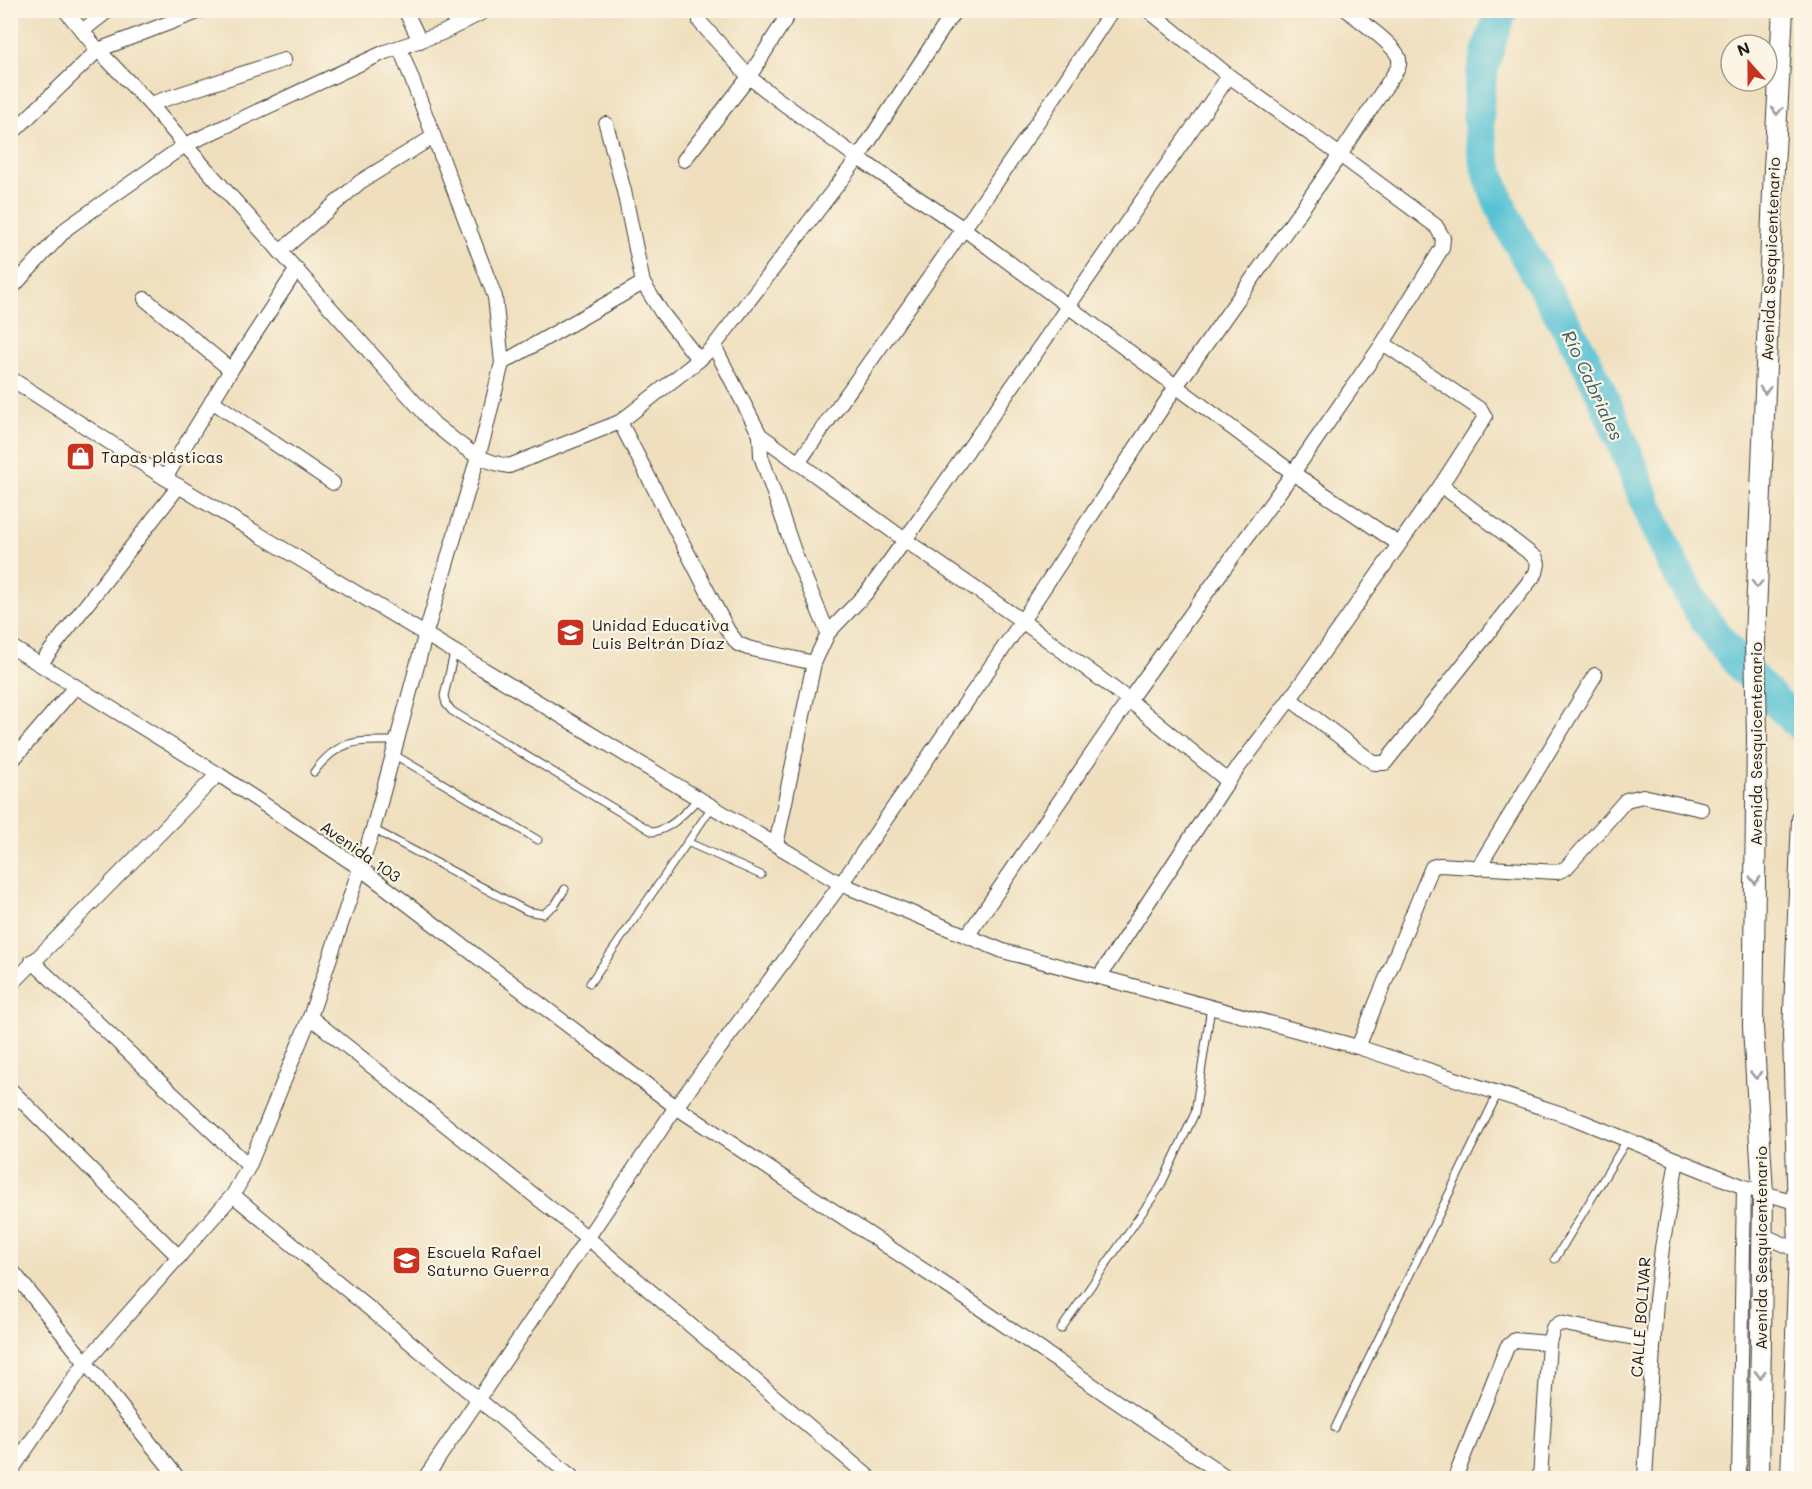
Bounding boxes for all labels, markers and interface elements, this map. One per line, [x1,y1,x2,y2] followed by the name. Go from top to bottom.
[1719,33,1779,93] north arrow
[1734,37,1753,61] text: N
[1771,106,1784,115] one-way arrow
[1756,157,1784,361] street label: Avenida Sesquicentenario
[1557,326,1629,444] water label: Río Cabriales
[1758,385,1771,394] one-way arrow
[64,440,96,472] shop icon: Tapas plásticas
[101,446,223,467] place label: Tapas plásticas
[1751,580,1764,589] one-way arrow
[592,614,730,653] place label: Unidad Educativa Luis Beltrán Díaz
[555,617,587,649] school or university icon: Unidad Educativa Luis Beltrán Díaz
[1745,642,1766,846] street label: Avenida Sesquicentenario
[317,816,405,886] street label: Avenida 103
[1749,875,1761,884] one-way arrow
[1749,1070,1762,1079] one-way arrow
[1750,1146,1771,1350] street label: Avenida Sesquicentenario
[427,1241,550,1280] place label: Escuela Rafael Saturno Guerra
[390,1244,422,1276] school or university icon: Escuela Rafael Saturno Guerra
[1625,1256,1655,1378] street label: CALLE BOLIVAR
[1754,1370,1767,1379] one-way arrow

